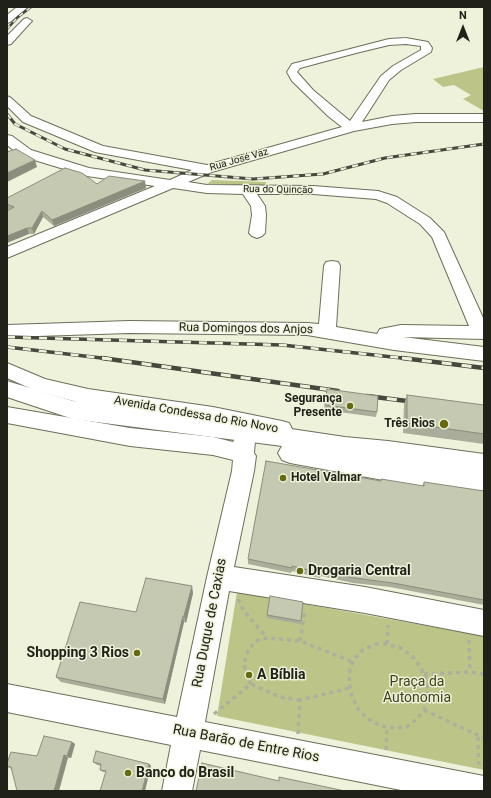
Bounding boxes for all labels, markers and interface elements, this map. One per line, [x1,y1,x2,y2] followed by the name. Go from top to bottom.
[443,8,483,48] north arrow
[459,9,467,22] text: N
[208,146,270,174] street label: Rua José Vaz
[243,183,313,197] street label: Rua do Quincão
[179,321,313,337] street label: Rua Domingos dos Anjos
[285,392,342,420] place label: Segurança Presente
[113,393,279,437] street label: Avenida Condessa do Rio Novo
[345,401,355,411] marker: Segurança Presente
[384,417,435,431] place label: Três Rios
[438,418,450,430] marker: Três Rios
[291,471,361,485] place label: Hotel Valmar
[278,473,288,483] marker: Hotel Valmar
[189,557,231,689] street label: Rua Duque de Caxias
[308,563,411,579] place label: Drogaria Central
[295,566,305,576] marker: Drogaria Central
[27,645,129,661] place label: Shopping 3 Rios
[132,648,142,658] marker: Shopping 3 Rios
[257,667,305,683] place label: A Bíblia
[244,670,254,680] marker: A Bíblia
[383,674,451,706] park label: Praça da Autonomia
[171,722,321,766] street label: Rua Barão de Entre Rios
[136,765,234,781] place label: Banco do Brasil
[123,768,133,778] marker: Banco do Brasil

